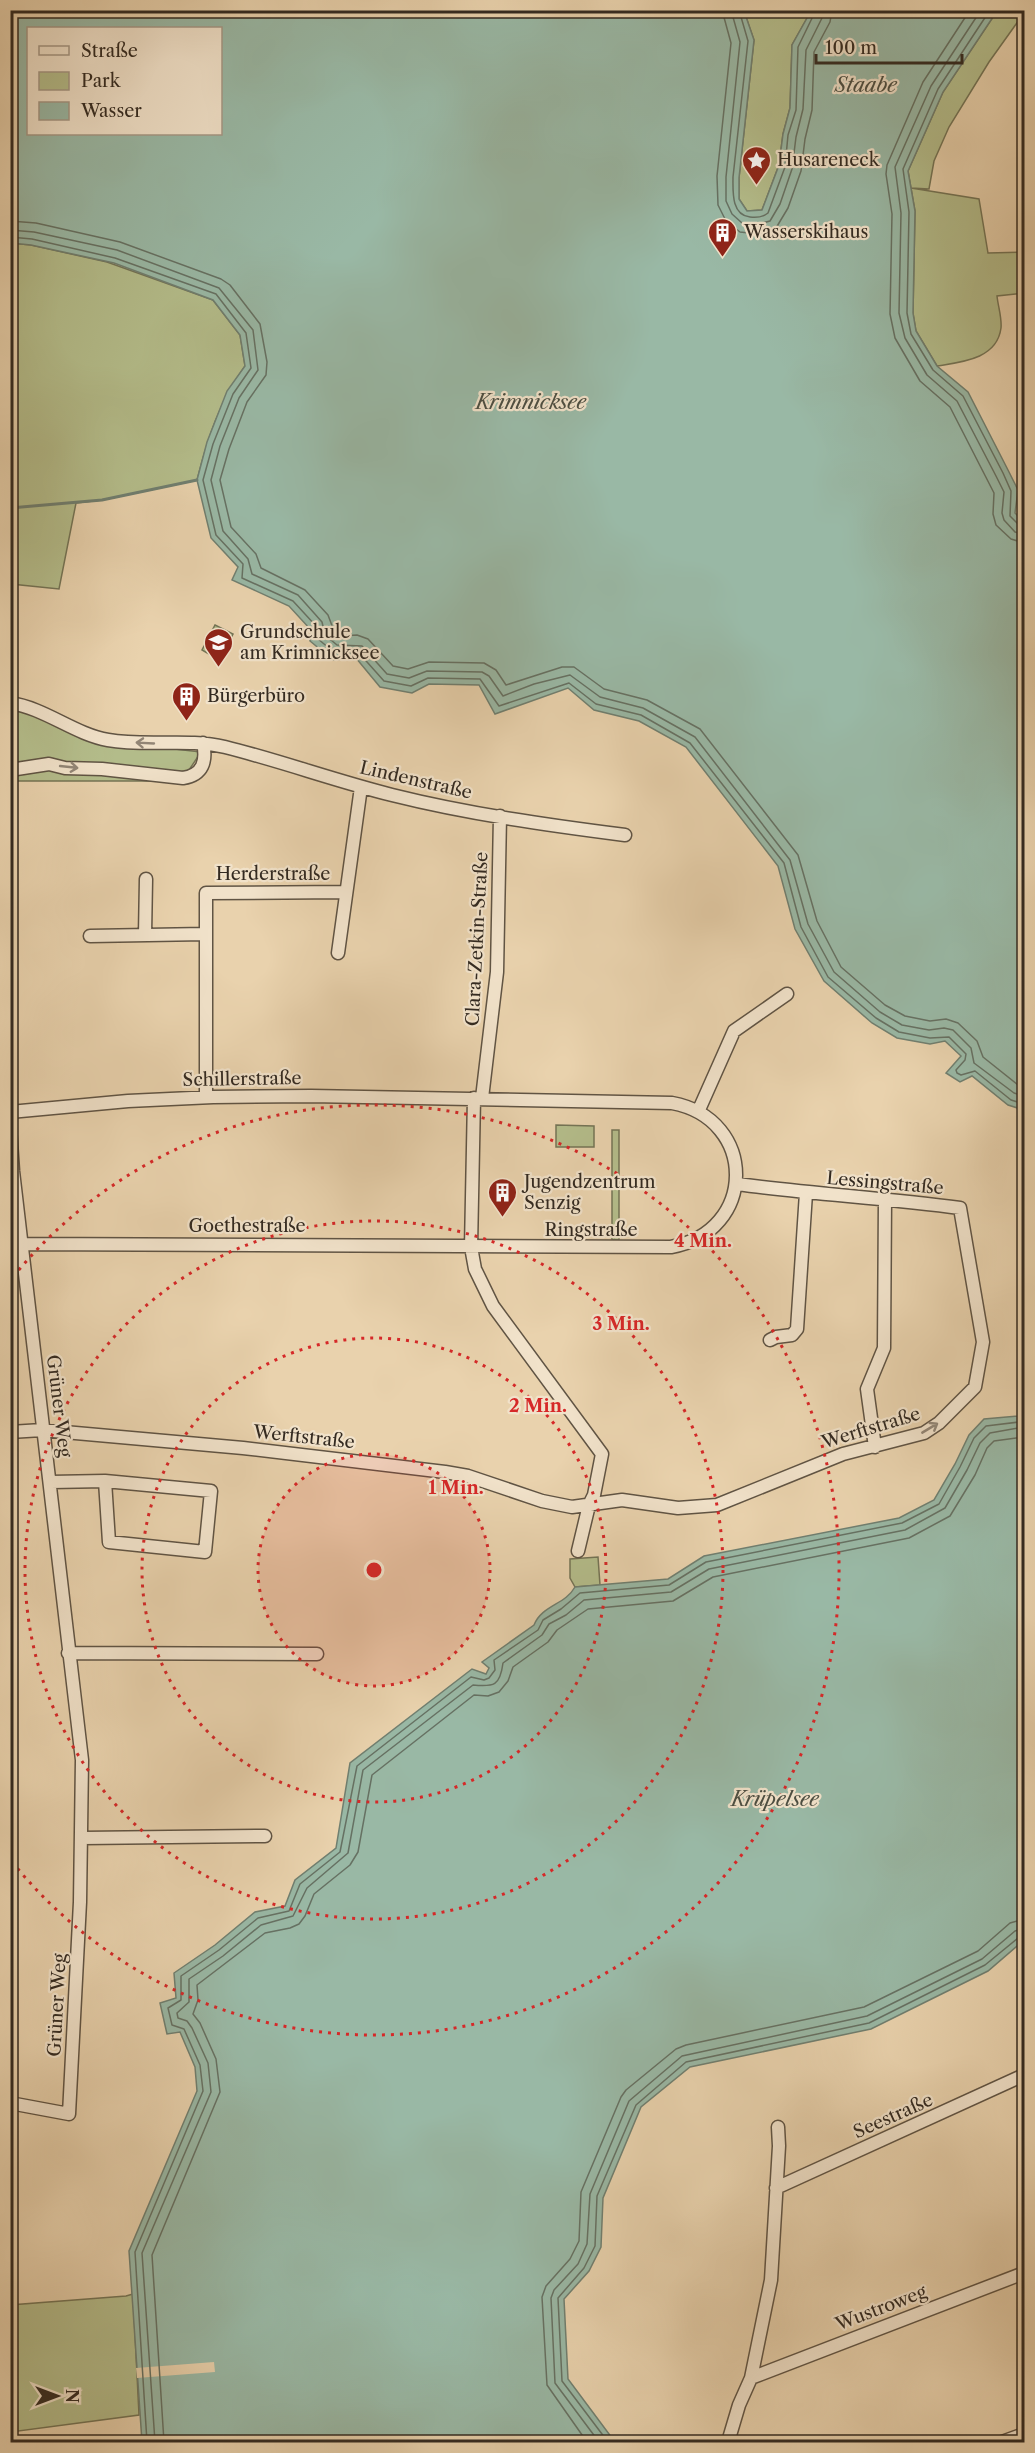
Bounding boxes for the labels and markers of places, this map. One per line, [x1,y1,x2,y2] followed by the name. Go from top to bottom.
[740,144,772,186] place icon: Husareneck
[777,149,881,171] place label: Husareneck
[707,216,739,258] building icon: Wasserskihaus
[743,221,868,243] place label: Wasserskihaus
[240,621,379,664] place label: Grundschule am Krimnicksee
[203,626,235,668] school or university icon: Grundschule am Krimnicksee
[170,680,202,722] building icon: Bürgerbüro
[207,685,305,707] place label: Bürgerbüro
[521,1171,656,1214] place label: Jugendzentrum Senzig
[487,1176,519,1218] building icon: Jugendzentrum Senzig
[364,1560,384,1580] centre of rings

